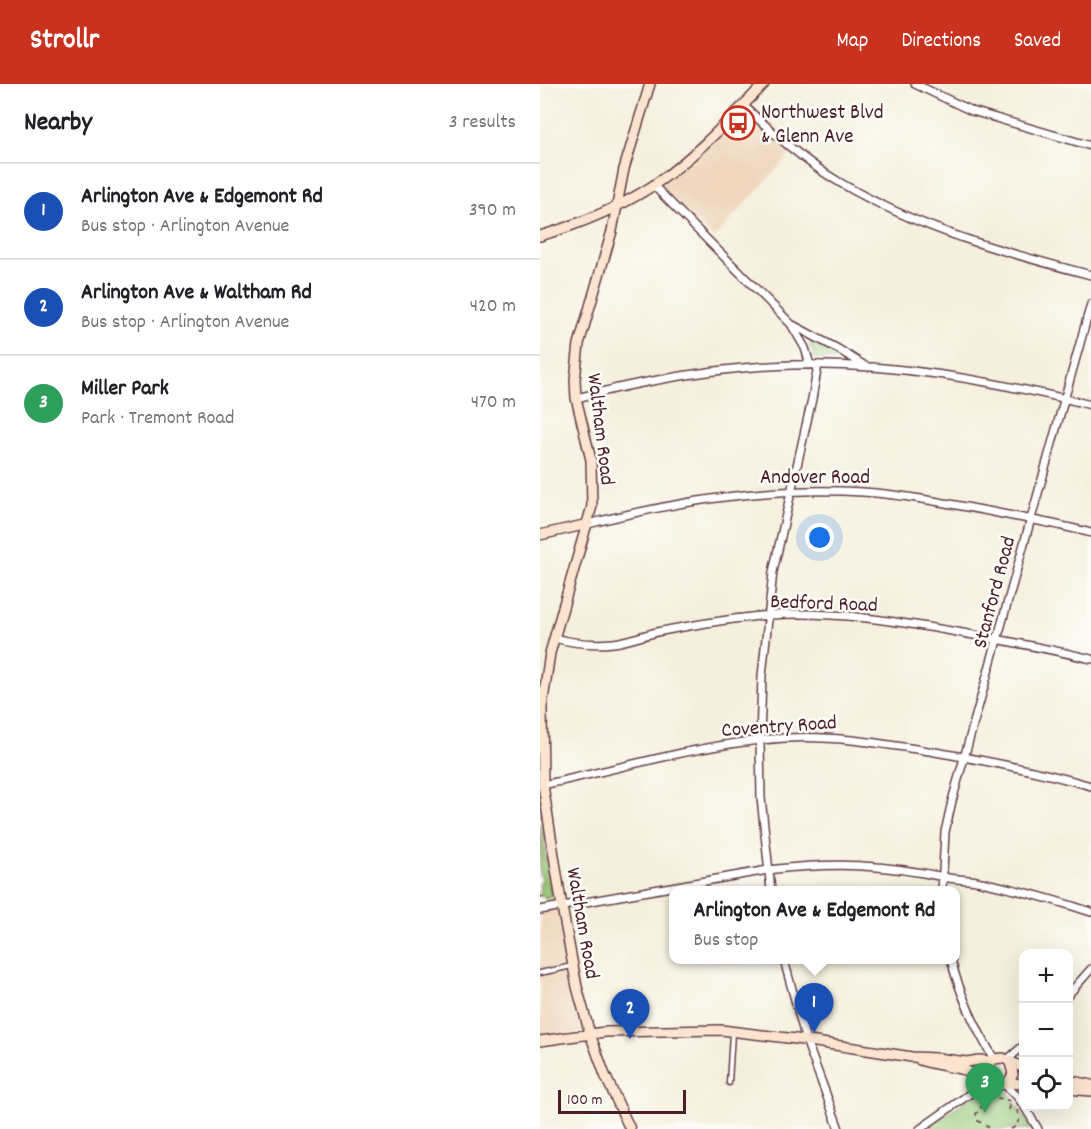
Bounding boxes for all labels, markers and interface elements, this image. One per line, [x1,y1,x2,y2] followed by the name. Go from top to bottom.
[30,22,99,62] text: Strollr
[837,27,868,57] text: Map
[901,27,981,57] text: Directions
[1014,27,1061,57] text: Saved
[761,99,884,153] place label: Northwest Blvd & Glenn Ave
[24,105,92,142] text: Nearby
[720,105,756,141] bus stop icon: Northwest Blvd & Glenn Ave
[449,109,516,137] text: 3 results
[81,182,323,213] text: Arlington Ave & Edgemont Rd
[41,197,46,225] text: 1
[469,197,516,225] text: 390 m
[81,213,289,241] text: Bus stop · Arlington Avenue
[81,278,312,309] text: Arlington Ave & Waltham Rd
[39,293,48,321] text: 2
[470,293,516,321] text: 420 m
[81,309,289,337] text: Bus stop · Arlington Avenue
[577,372,621,487] street label: Waltham Road
[81,374,169,405] text: Miller Park
[39,389,48,417] text: 3
[471,389,516,417] text: 470 m
[81,405,234,433] text: Park · Tremont Road
[760,464,870,494] street label: Andover Road
[805,523,834,552] your location
[967,533,1025,652] street label: Stanford Road
[770,588,878,622] street label: Bedford Road
[721,709,838,747] street label: Coventry Road
[556,865,606,982] street label: Waltham Road
[669,886,960,964] popup
[694,896,935,927] text: Arlington Ave & Edgemont Rd
[694,927,759,955] text: Bus stop
[1019,949,1073,1111] map controls
[1019,949,1073,1003] button: +
[794,984,834,1033] pin: 1
[610,990,650,1039] pin: 2
[1019,1003,1073,1057] button: −
[1019,1057,1073,1111] button: locate
[966,1064,1004,1113] pin: 3
[558,1087,686,1114] scale bar
[567,1089,603,1112] text: 100 m

